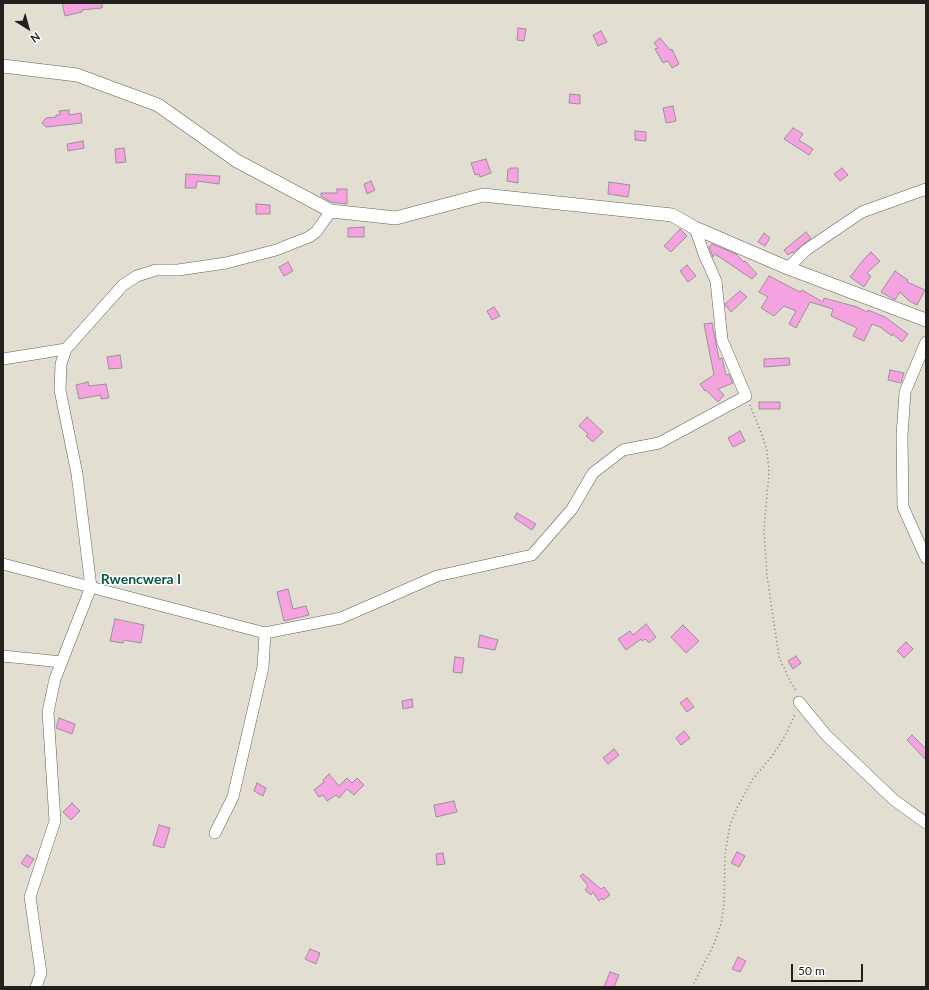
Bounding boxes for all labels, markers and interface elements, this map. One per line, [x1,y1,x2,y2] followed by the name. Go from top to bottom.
[8,8,48,48] north arrow
[28,30,43,46] text: N
[101,571,181,587] district label: Rwencwera I
[793,956,865,982] scale bar
[798,963,825,978] text: 50 m

